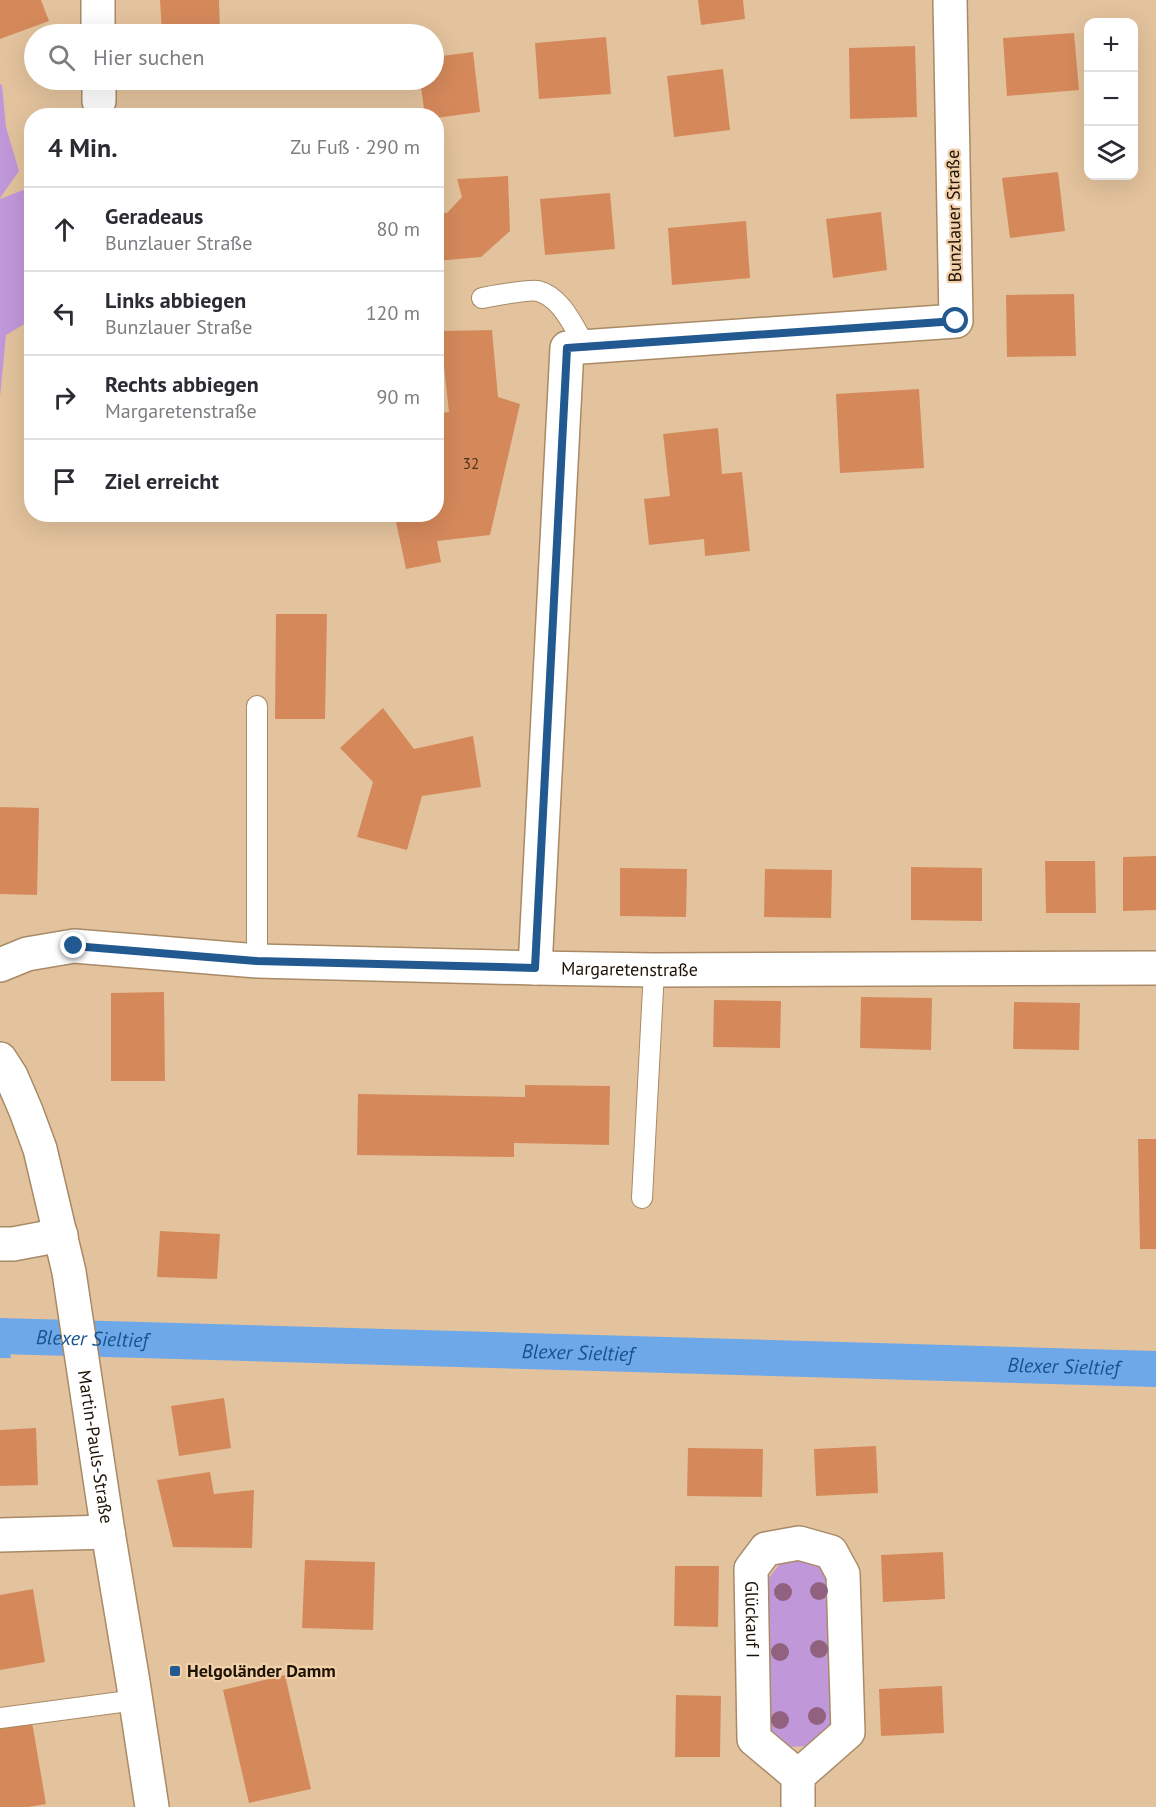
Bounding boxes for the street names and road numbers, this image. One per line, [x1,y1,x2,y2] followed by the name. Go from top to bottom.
[941,150,966,282] street label: Bunzlauer Straße
[561,956,698,981] street label: Margaretenstraße
[73,1368,119,1525] street label: Martin-Pauls-Straße
[740,1581,765,1658] street label: Glückauf I

